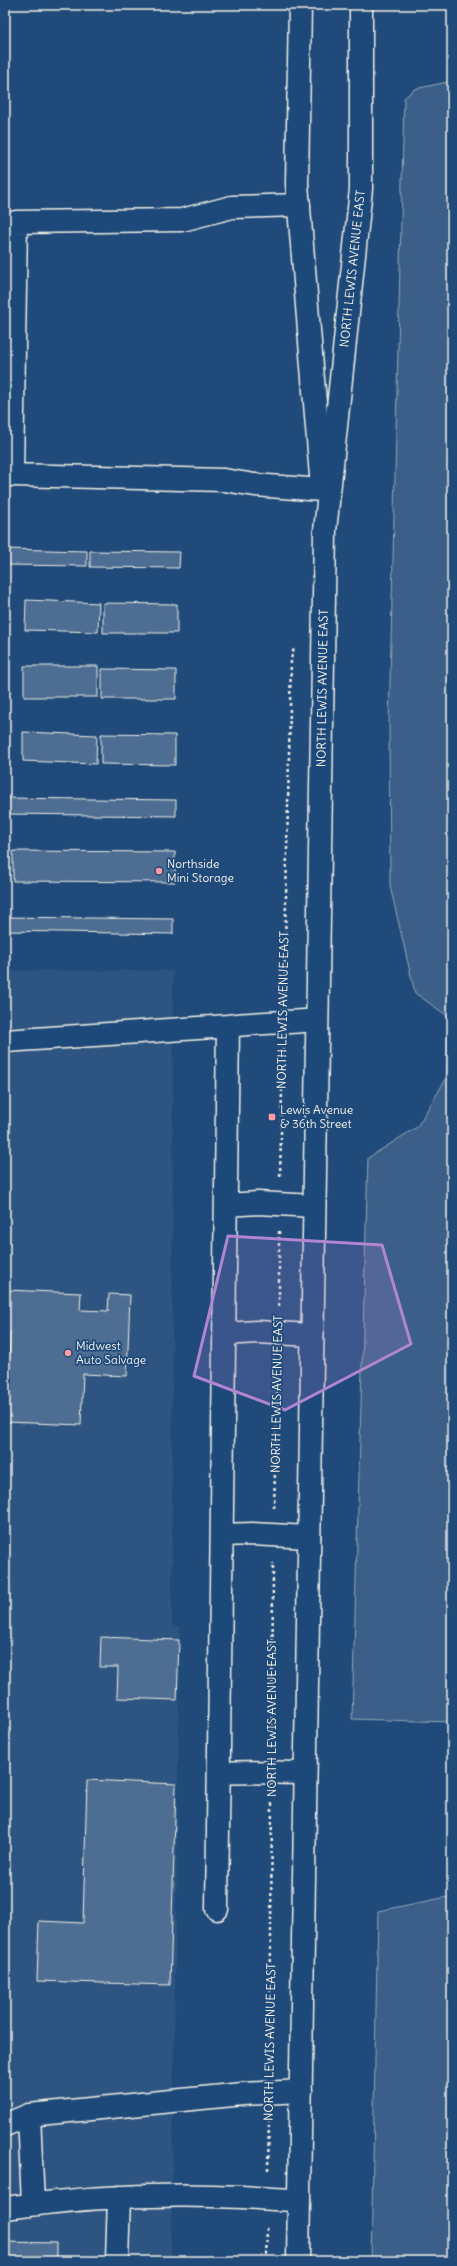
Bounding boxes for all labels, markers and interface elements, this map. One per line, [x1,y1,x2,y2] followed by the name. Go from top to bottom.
[336,189,368,348] street label: NORTH LEWIS AVENUE EAST
[313,609,331,767] street label: NORTH LEWIS AVENUE EAST
[167,856,234,885] place label: Northside Mini Storage
[154,866,164,876] marker: Northside Mini Storage
[274,931,291,1089] street label: NORTH LEWIS AVENUE EAST
[280,1102,353,1131] place label: Lewis Avenue & 36th Street
[267,1112,277,1122] marker: Lewis Avenue & 36th Street
[268,1315,285,1473] street label: NORTH LEWIS AVENUE EAST
[76,1338,146,1367] place label: Midwest Auto Salvage
[63,1348,73,1358] marker: Midwest Auto Salvage
[264,1639,279,1797] street label: NORTH LEWIS AVENUE EAST
[261,1963,278,2121] street label: NORTH LEWIS AVENUE EAST

